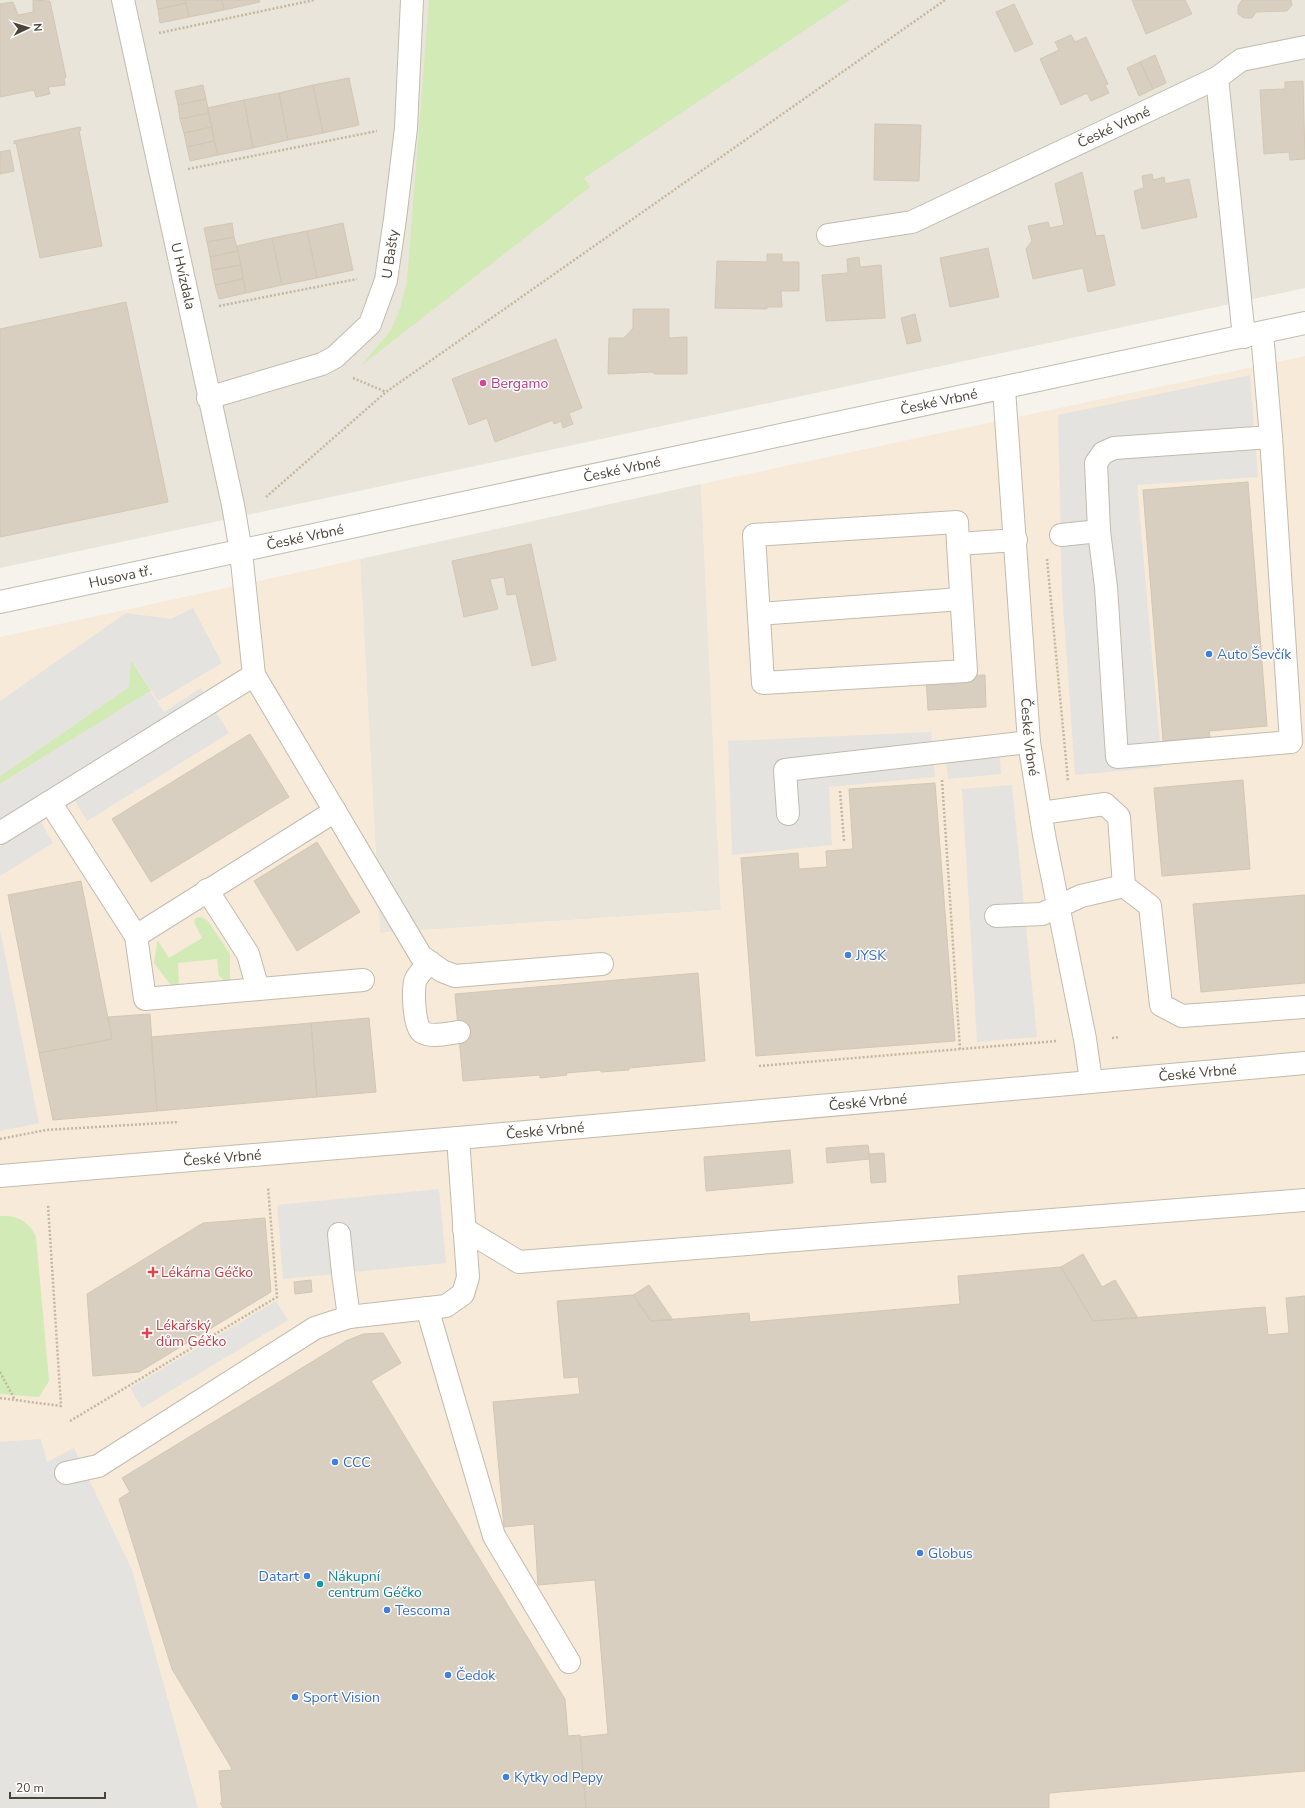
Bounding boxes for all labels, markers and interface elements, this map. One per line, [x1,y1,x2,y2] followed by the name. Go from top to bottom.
[8,8,48,48] north arrow
[30,23,45,32] text: N
[1074,101,1153,152] street label: České Vrbné
[377,227,403,280] street label: U Bašty
[166,241,200,311] street label: U Hvízdala
[491,374,548,393] place label: Bergamo
[478,378,488,388] marker: Bergamo
[898,384,979,419] street label: České Vrbné
[582,452,662,487] street label: České Vrbné
[265,519,345,554] street label: České Vrbné
[87,560,153,592] street label: Husova tř.
[1217,645,1292,664] place label: Auto Ševčík
[1204,649,1214,659] marker: Auto Ševčík
[1016,697,1044,777] street label: České Vrbné
[855,946,886,965] place label: JYSK
[843,950,853,960] marker: JYSK
[1158,1060,1237,1085] street label: České Vrbné
[828,1089,908,1115] street label: České Vrbné
[505,1117,585,1143] street label: České Vrbné
[182,1145,262,1170] street label: České Vrbné
[161,1263,253,1282] place label: Lékárna Géčko
[148,1267,158,1277] marker: Lékárna Géčko
[156,1316,227,1351] place label: Lékařský dům Géčko
[141,1327,153,1339] marker: Lékařský dům Géčko
[343,1453,371,1472] place label: CCC
[330,1457,340,1467] marker: CCC
[928,1544,973,1563] place label: Globus
[915,1548,925,1558] marker: Globus
[259,1567,299,1586] place label: Datart
[328,1567,422,1602] place label: Nákupní centrum Géčko
[302,1571,312,1581] marker: Datart
[315,1579,325,1589] marker: Nákupní centrum Géčko
[395,1601,450,1620] place label: Tescoma
[382,1605,392,1615] marker: Tescoma
[456,1666,496,1685] place label: Čedok
[443,1670,453,1680] marker: Čedok
[303,1688,380,1707] place label: Sport Vision
[290,1692,300,1702] marker: Sport Vision
[514,1768,604,1787] place label: Kytky od Pepy
[501,1772,511,1782] marker: Kytky od Pepy
[10,1774,105,1800] scale bar
[16,1780,44,1796] text: 20 m

